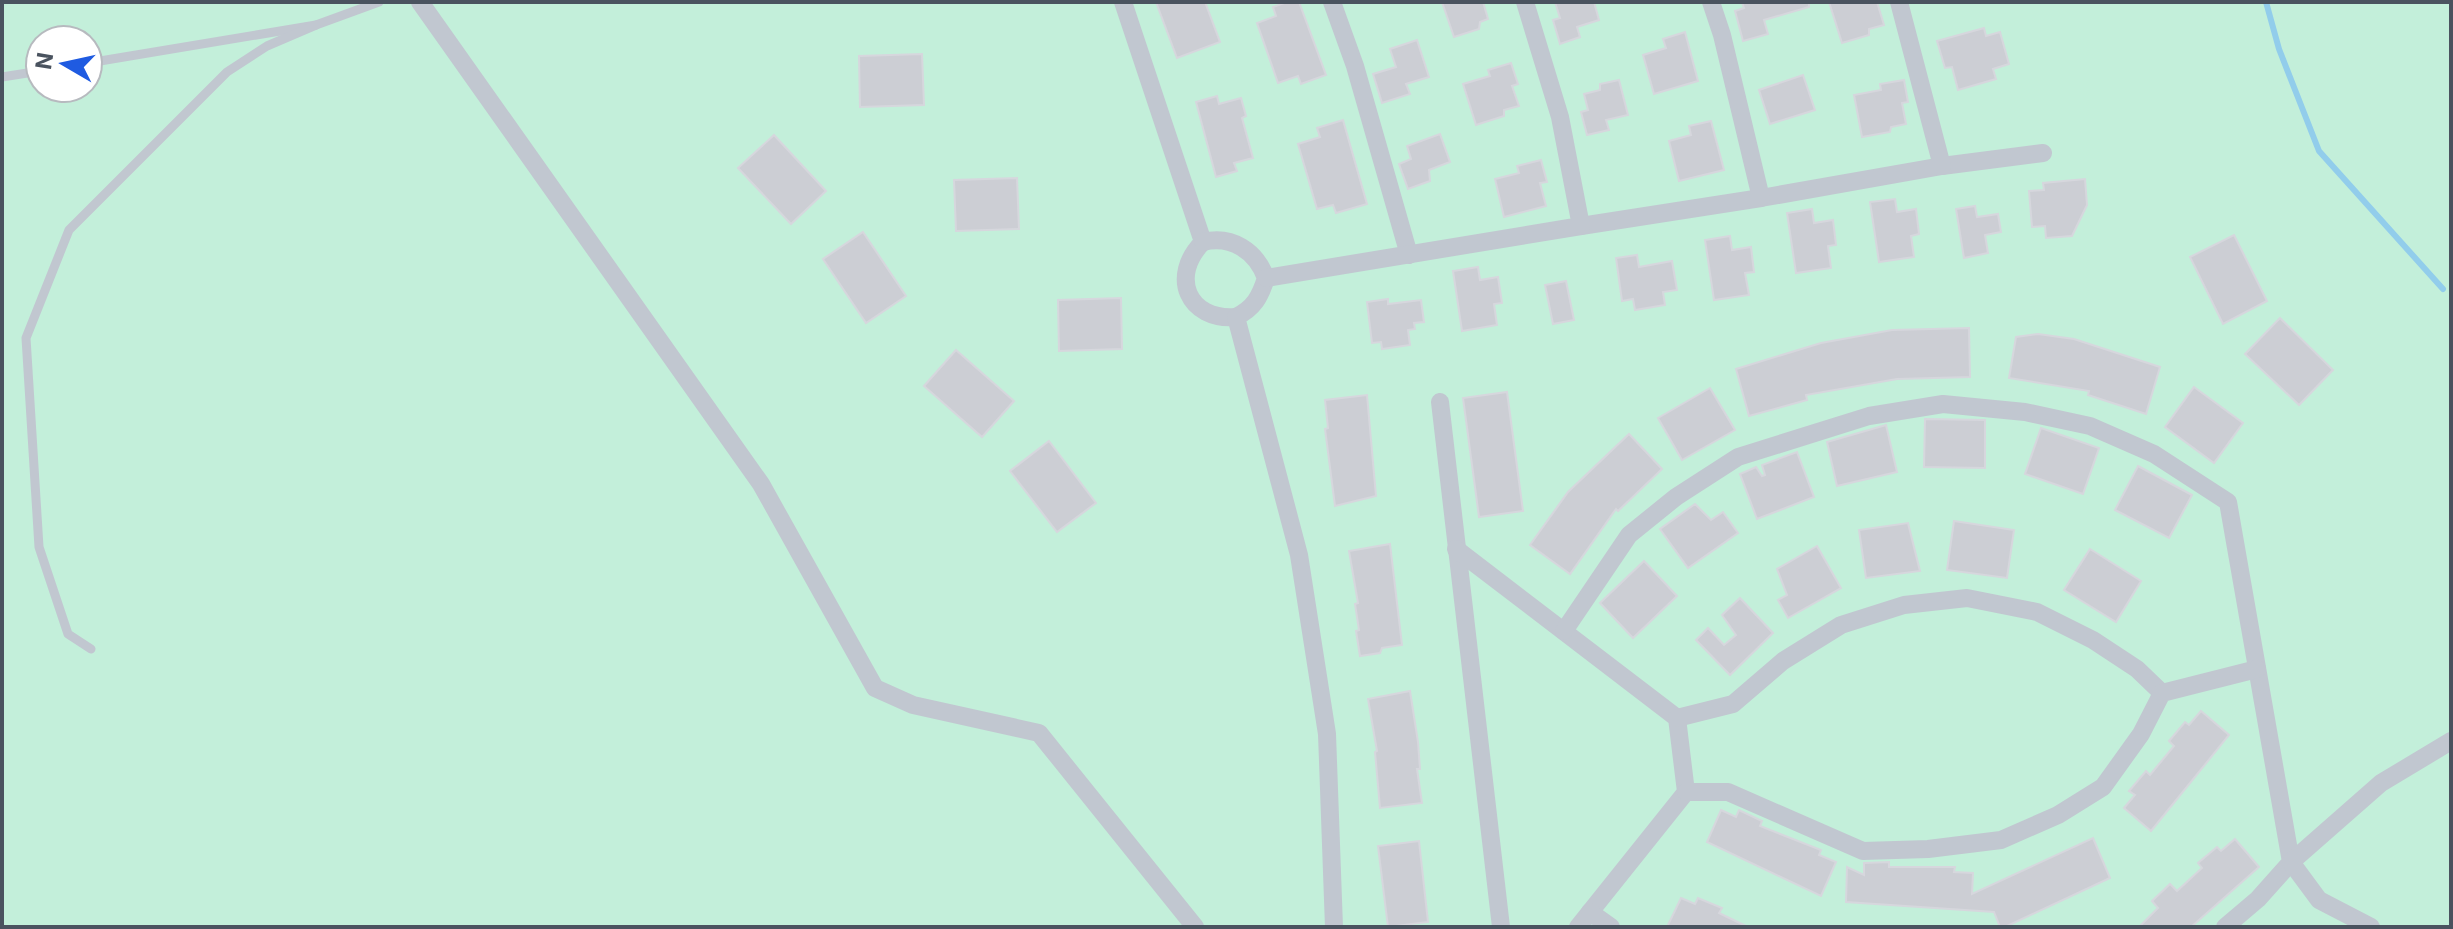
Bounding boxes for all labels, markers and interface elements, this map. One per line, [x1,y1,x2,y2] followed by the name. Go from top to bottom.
[24,24,104,104] north arrow
[30,51,58,71] text: N

